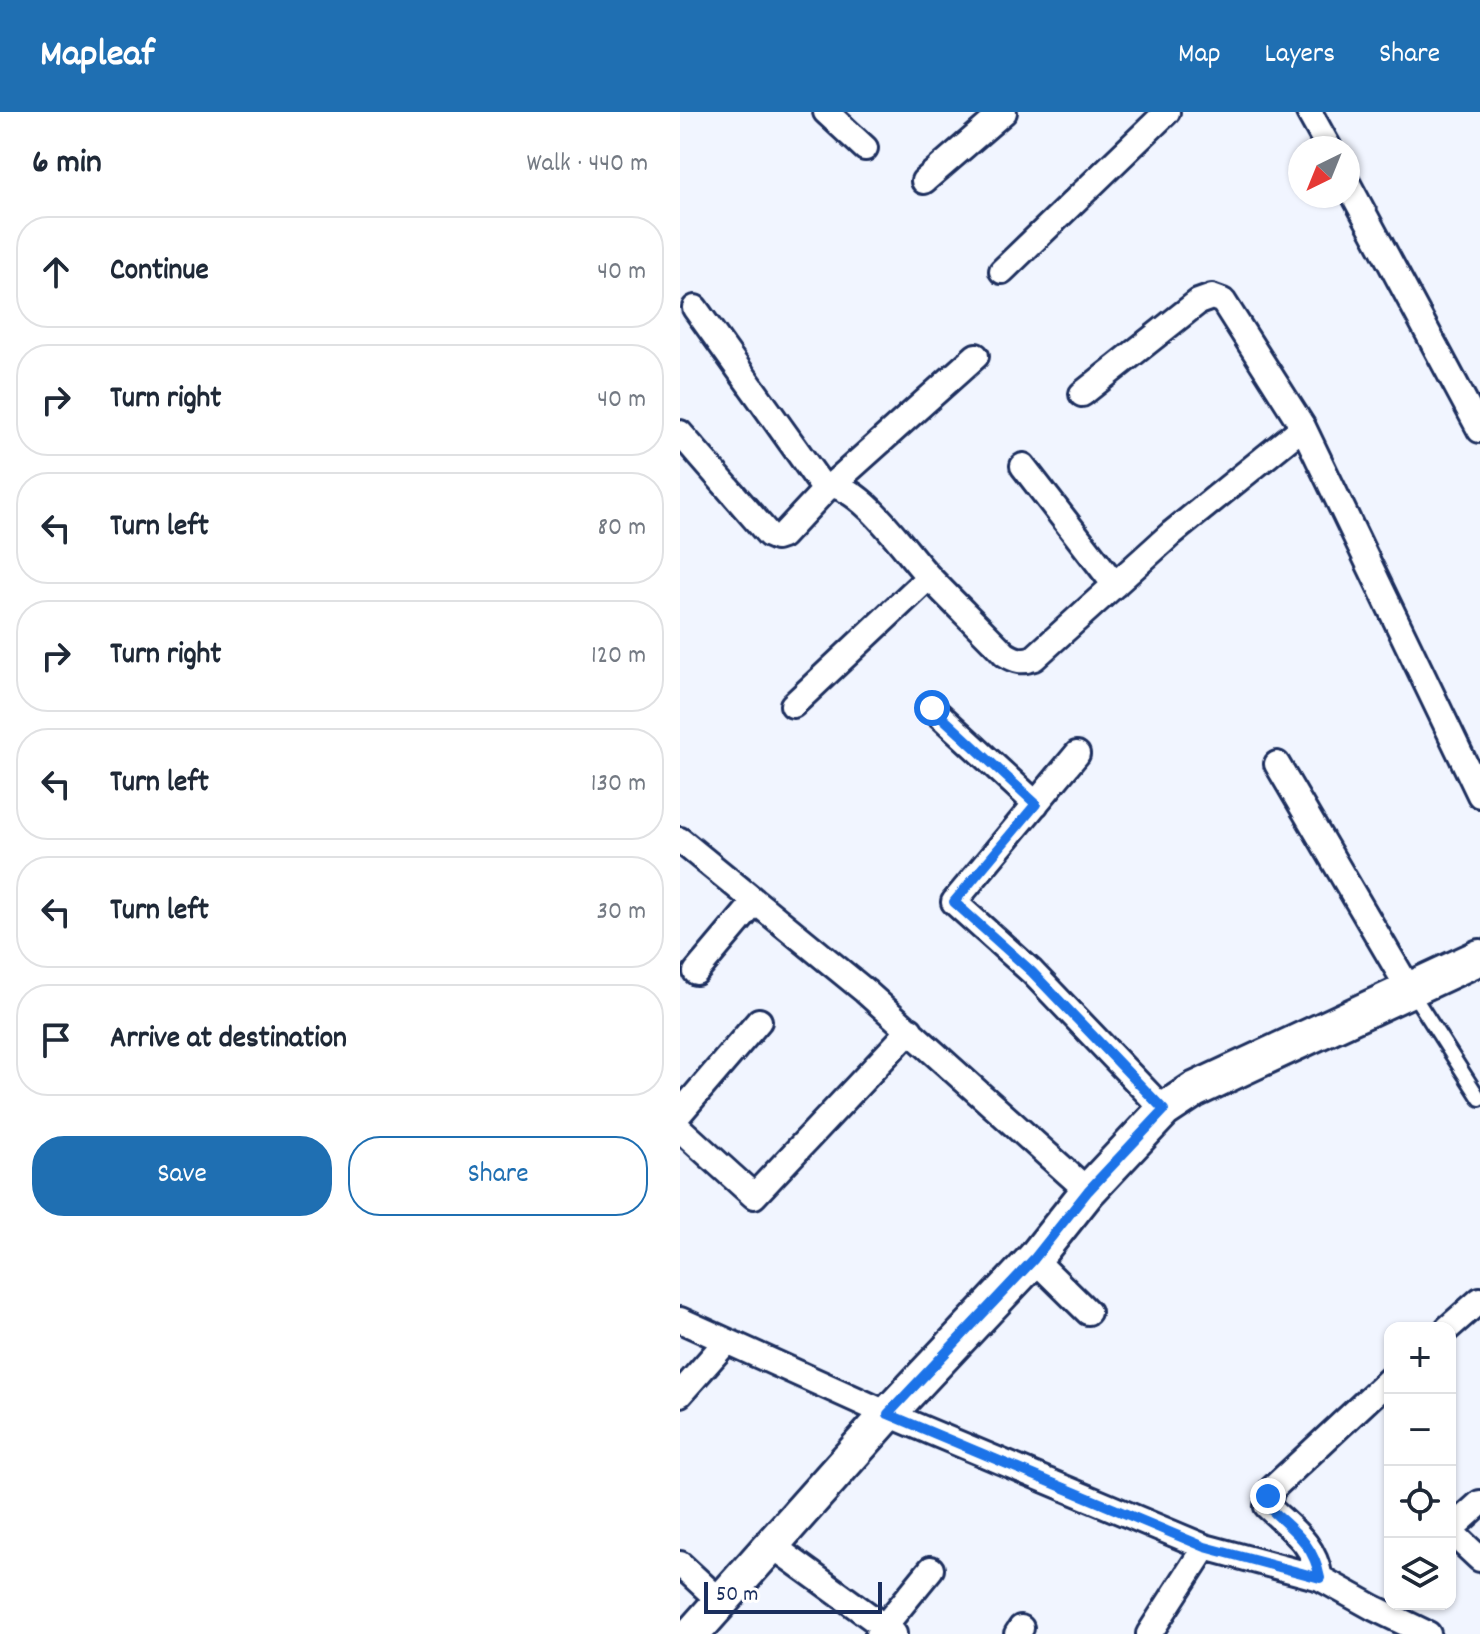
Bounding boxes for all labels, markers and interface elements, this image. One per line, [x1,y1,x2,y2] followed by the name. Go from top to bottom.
[40,29,155,84] text: Mapleaf
[1178,36,1221,76] text: Map
[1265,36,1335,76] text: Layers
[1379,36,1440,76] text: Share
[1288,136,1360,208] north arrow
[32,140,102,189] text: 6 min
[527,146,648,183] text: Walk · 440 m
[34,250,78,294] icon: ahead
[110,251,209,294] text: Continue
[597,254,646,291] text: 40 m
[34,378,78,422] icon: right
[110,379,221,422] text: Turn right
[597,382,646,419] text: 40 m
[34,506,78,550] icon: left
[110,507,209,550] text: Turn left
[598,510,646,547] text: 80 m
[34,634,78,678] icon: right
[110,635,221,678] text: Turn right
[591,638,646,675] text: 120 m
[914,690,950,726] route start
[34,762,78,806] icon: left
[110,763,209,806] text: Turn left
[591,766,646,803] text: 130 m
[34,890,78,934] icon: left
[110,891,209,934] text: Turn left
[596,894,646,931] text: 30 m
[34,1018,78,1062] icon: arrive
[110,1019,347,1062] text: Arrive at destination
[32,1136,332,1216] button: Save
[348,1136,648,1216] button: Share
[1384,1322,1456,1610] map controls
[1384,1322,1456,1394] button: +
[1384,1394,1456,1466] button: −
[1384,1466,1456,1538] button: locate
[1250,1478,1286,1514] route end
[1384,1538,1456,1610] button: layers
[704,1578,882,1614] scale bar
[716,1580,758,1611] text: 50 m

